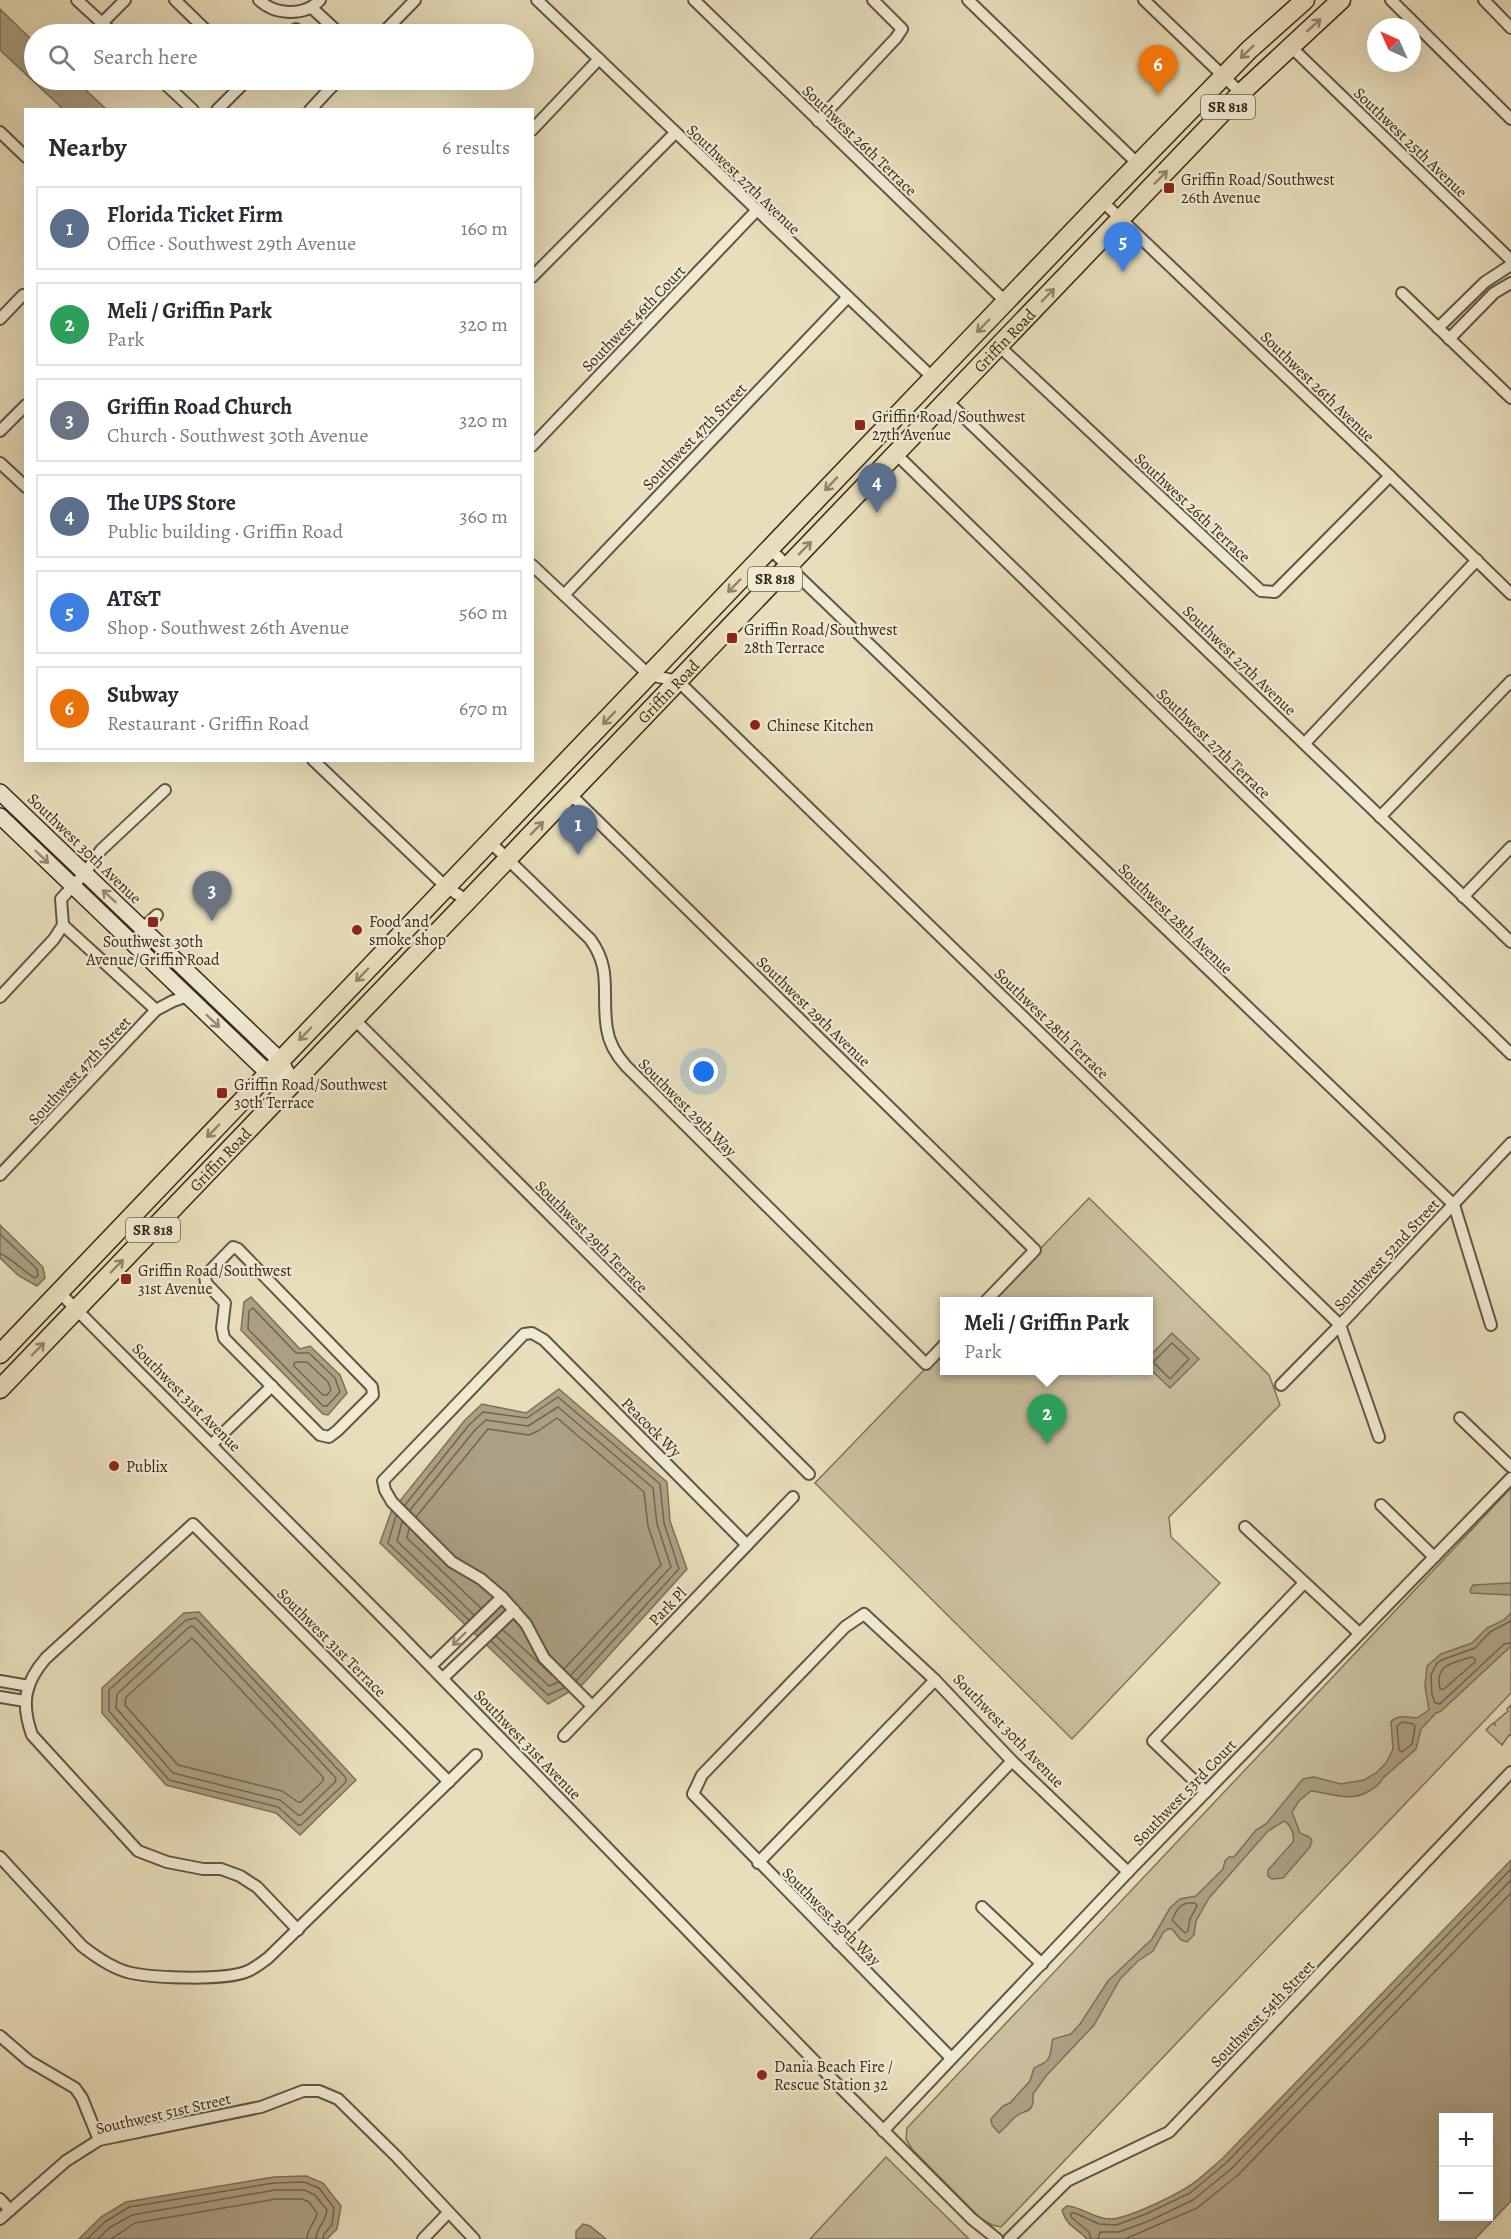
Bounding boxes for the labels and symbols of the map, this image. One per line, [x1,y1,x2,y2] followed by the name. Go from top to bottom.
[1306,18,1321,32] one-way arrow
[1367,18,1421,72] north arrow
[1240,45,1255,60] one-way arrow
[1138,46,1178,95] pin: 6
[797,80,921,201] street label: Southwest 26th Terrace
[1349,83,1472,203] street label: Southwest 25th Avenue
[1201,95,1255,119] road number: SR 818
[682,120,805,240] street label: Southwest 27th Avenue
[1154,169,1168,184] one-way arrow
[1181,169,1335,209] place label: Griffin Road/Southwest 26th Avenue
[1162,181,1176,195] marker: Griffin Road/Southwest 26th Avenue
[1104,222,1142,272] pin: 5
[577,260,691,377] street label: Southwest 46th Court
[1041,287,1055,302] one-way arrow
[969,304,1041,378] street label: Griffin Road
[975,319,990,334] one-way arrow
[1255,326,1379,447] street label: Southwest 26th Avenue
[638,378,752,495] street label: Southwest 47th Street
[872,406,1026,446] place label: Griffin Road/Southwest 27th Avenue
[853,418,867,432] marker: Griffin Road/Southwest 27th Avenue
[1129,448,1255,567] street label: Southwest 26th Terrace
[858,464,896,513] pin: 4
[824,477,839,492] one-way arrow
[798,541,812,556] one-way arrow
[748,567,802,591] road number: SR 818
[727,579,741,594] one-way arrow
[1178,601,1301,721] street label: Southwest 27th Avenue
[744,619,898,659] place label: Griffin Road/Southwest 28th Terrace
[725,631,739,645] marker: Griffin Road/Southwest 28th Terrace
[633,655,705,729] street label: Griffin Road
[1151,683,1275,804] street label: Southwest 27th Terrace
[601,710,616,725] one-way arrow
[767,715,874,737] place label: Chinese Kitchen
[748,718,762,732] marker: Chinese Kitchen
[22,788,146,909] street label: Southwest 30th Avenue
[558,806,598,855] pin: 1
[530,821,545,836] one-way arrow
[35,850,50,864] one-way arrow
[1113,858,1237,979] street label: Southwest 28th Avenue
[192,872,232,921] pin: 3
[102,889,117,903] one-way arrow
[369,911,446,951] place label: Food and smoke shop
[146,915,160,929] marker: Southwest 30th Avenue/Griffin Road
[350,923,364,937] marker: Food and smoke shop
[85,931,220,971] place label: Southwest 30th Avenue/Griffin Road
[751,951,875,1072] street label: Southwest 29th Avenue
[989,963,1114,1084] street label: Southwest 28th Terrace
[356,967,370,982] one-way arrow
[23,1011,136,1130] street label: Southwest 47th Street
[206,1014,221,1028] one-way arrow
[298,1026,313,1041] one-way arrow
[633,1054,742,1162] street label: Southwest 29th Way
[689,1057,718,1086] your location
[234,1074,388,1114] place label: Griffin Road/Southwest 30th Terrace
[215,1086,229,1100] marker: Griffin Road/Southwest 30th Terrace
[185,1123,257,1197] street label: Griffin Road
[206,1123,220,1138] one-way arrow
[530,1175,653,1298] street label: Southwest 29th Terrace
[1329,1194,1444,1315] street label: Southwest 52nd Street
[126,1218,180,1242] road number: SR 818
[110,1259,125,1274] one-way arrow
[138,1260,292,1300] place label: Griffin Road/Southwest 31st Avenue
[119,1272,133,1286] marker: Griffin Road/Southwest 31st Avenue
[127,1338,246,1457] street label: Southwest 31st Avenue
[31,1342,46,1357] one-way arrow
[616,1393,687,1463] street label: Peacock Wy
[1028,1394,1066,1444] pin: 2
[126,1456,168,1478] place label: Publix
[107,1459,121,1473] marker: Publix
[644,1582,692,1631] street label: Park Pl
[272,1583,391,1702] street label: Southwest 31st Terrace
[451,1632,466,1646] one-way arrow
[948,1669,1069,1793] street label: Southwest 30th Avenue
[469,1685,586,1805] street label: Southwest 31st Avenue
[1128,1735,1241,1851] street label: Southwest 53rd Court
[777,1862,886,1972] street label: Southwest 30th Way
[1206,1955,1320,2072] street label: Southwest 54th Street
[774,2056,893,2096] place label: Dania Beach Fire / Rescue Station 32
[755,2068,769,2082] marker: Dania Beach Fire / Rescue Station 32
[94,2088,233,2140] street label: Southwest 51st Street

